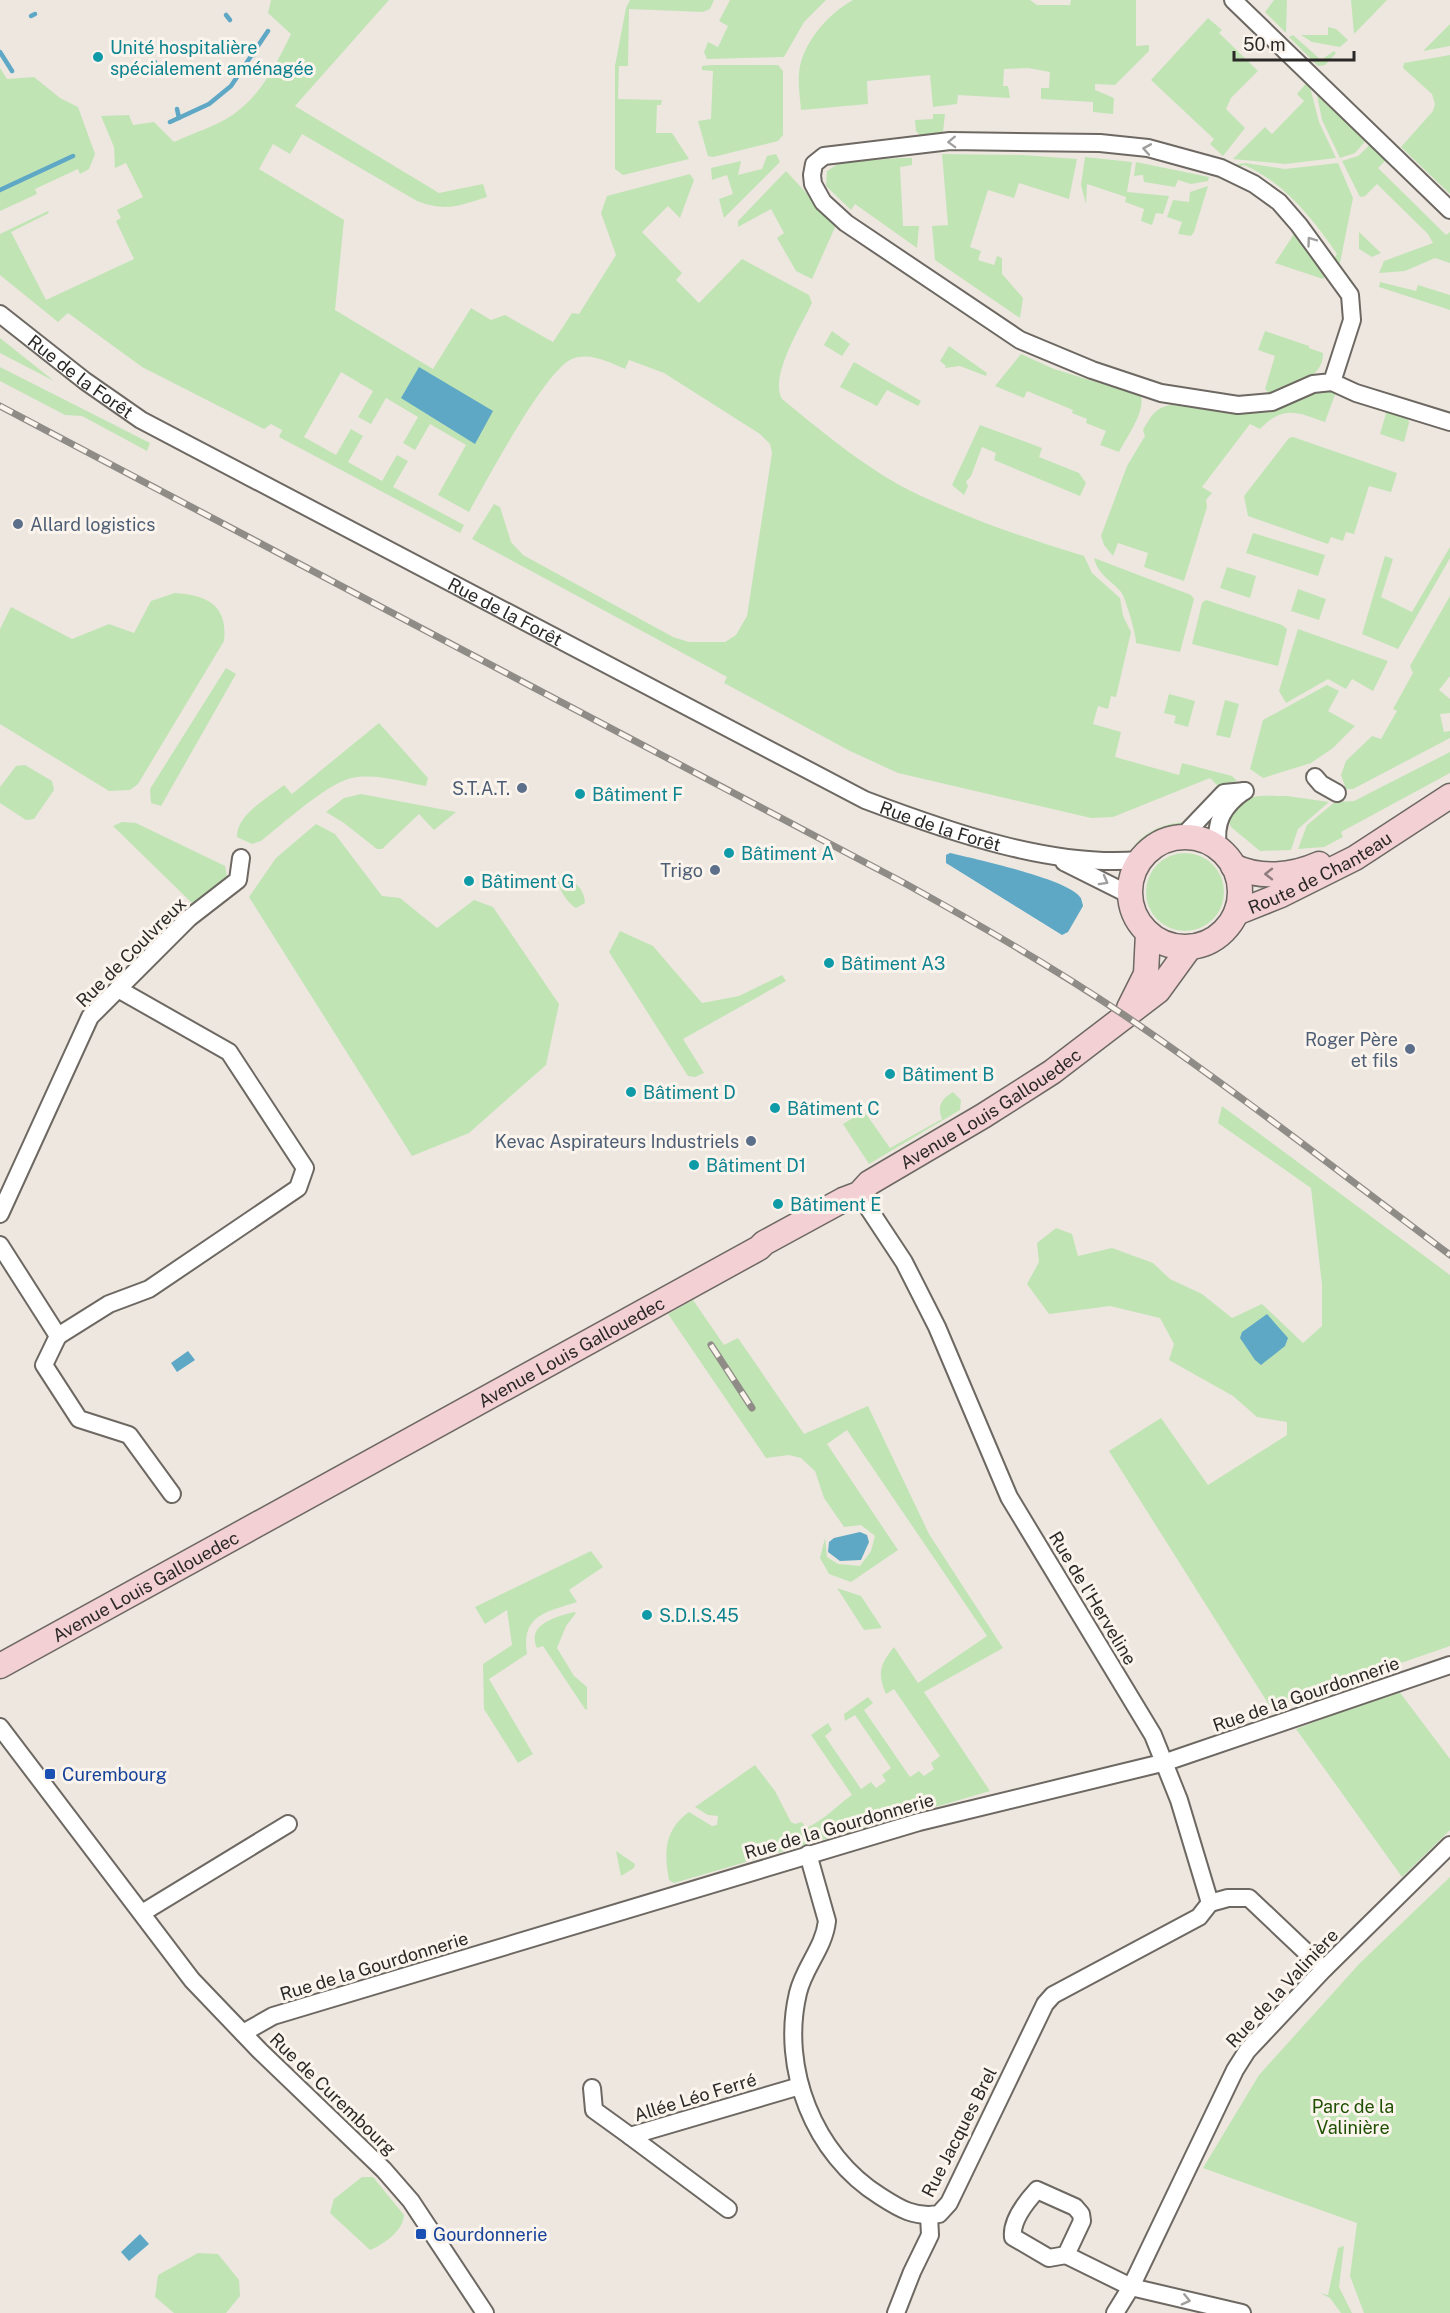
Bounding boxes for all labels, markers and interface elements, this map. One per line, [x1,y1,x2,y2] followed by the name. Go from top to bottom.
[1234,24,1354,62] scale bar
[1243,34,1286,55] text: 50 m
[110,37,314,79] place label: Unité hospitalière spécialement aménagée
[91,50,105,64] marker: Unité hospitalière spécialement aménagée
[948,135,957,148] one-way arrow
[1142,143,1151,155] one-way arrow
[1308,236,1319,247] one-way arrow
[24,330,138,422] street label: Rue de la Forêt
[30,514,155,535] place label: Allard logistics
[11,517,25,531] marker: Allard logistics
[445,573,566,650] street label: Rue de la Forêt
[452,778,510,799] place label: S.T.A.T.
[515,781,529,795] marker: S.T.A.T.
[592,784,683,805] place label: Bâtiment F
[573,787,587,801] marker: Bâtiment F
[877,796,1003,855] street label: Rue de la Forêt
[1245,827,1395,918] street label: Route de Chanteau
[741,843,834,864] place label: Bâtiment A
[722,846,736,860] marker: Bâtiment A
[660,860,703,881] place label: Trigo
[708,863,722,877] marker: Trigo
[1264,868,1273,880] one-way arrow
[481,871,575,892] place label: Bâtiment G
[462,874,476,888] marker: Bâtiment G
[1097,874,1108,885] one-way arrow
[72,893,190,1011] street label: Rue de Coulvreux
[841,953,945,974] place label: Bâtiment A3
[822,956,836,970] marker: Bâtiment A3
[1305,1029,1398,1071] place label: Roger Père et fils
[1403,1042,1417,1056] marker: Roger Père et fils
[896,1043,1085,1173] street label: Avenue Louis Gallouedec
[902,1064,994,1085] place label: Bâtiment B
[883,1067,897,1081] marker: Bâtiment B
[643,1082,736,1103] place label: Bâtiment D
[624,1085,638,1099] marker: Bâtiment D
[787,1098,880,1119] place label: Bâtiment C
[768,1101,782,1115] marker: Bâtiment C
[495,1131,739,1152] place label: Kevac Aspirateurs Industriels
[744,1134,758,1148] marker: Kevac Aspirateurs Industriels
[706,1155,806,1176] place label: Bâtiment D1
[687,1158,701,1172] marker: Bâtiment D1
[790,1194,882,1215] place label: Bâtiment E
[771,1197,785,1211] marker: Bâtiment E
[474,1292,668,1411] street label: Avenue Louis Gallouedec
[48,1526,242,1646] street label: Avenue Louis Gallouedec
[1045,1528,1141,1668] street label: Rue de l'Herveline
[659,1605,739,1626] place label: S.D.I.S.45
[640,1608,654,1622] marker: S.D.I.S.45
[1210,1652,1402,1736] street label: Rue de la Gourdonnerie
[62,1764,167,1785] place label: Curembourg
[43,1767,57,1781] marker: Curembourg
[742,1789,936,1863] street label: Rue de la Gourdonnerie
[1222,1924,1342,2052] street label: Rue de la Valinière
[277,1927,471,2005] street label: Rue de la Gourdonnerie
[266,2028,400,2160] street label: Rue de Curembourg
[917,2064,1001,2200] street label: Rue Jacques Brel
[631,2068,759,2126] street label: Allée Léo Ferré
[1312,2096,1394,2138] park label: Parc de la Valinière
[433,2224,547,2245] place label: Gourdonnerie
[414,2227,428,2241] marker: Gourdonnerie
[1181,2293,1191,2306] one-way arrow

